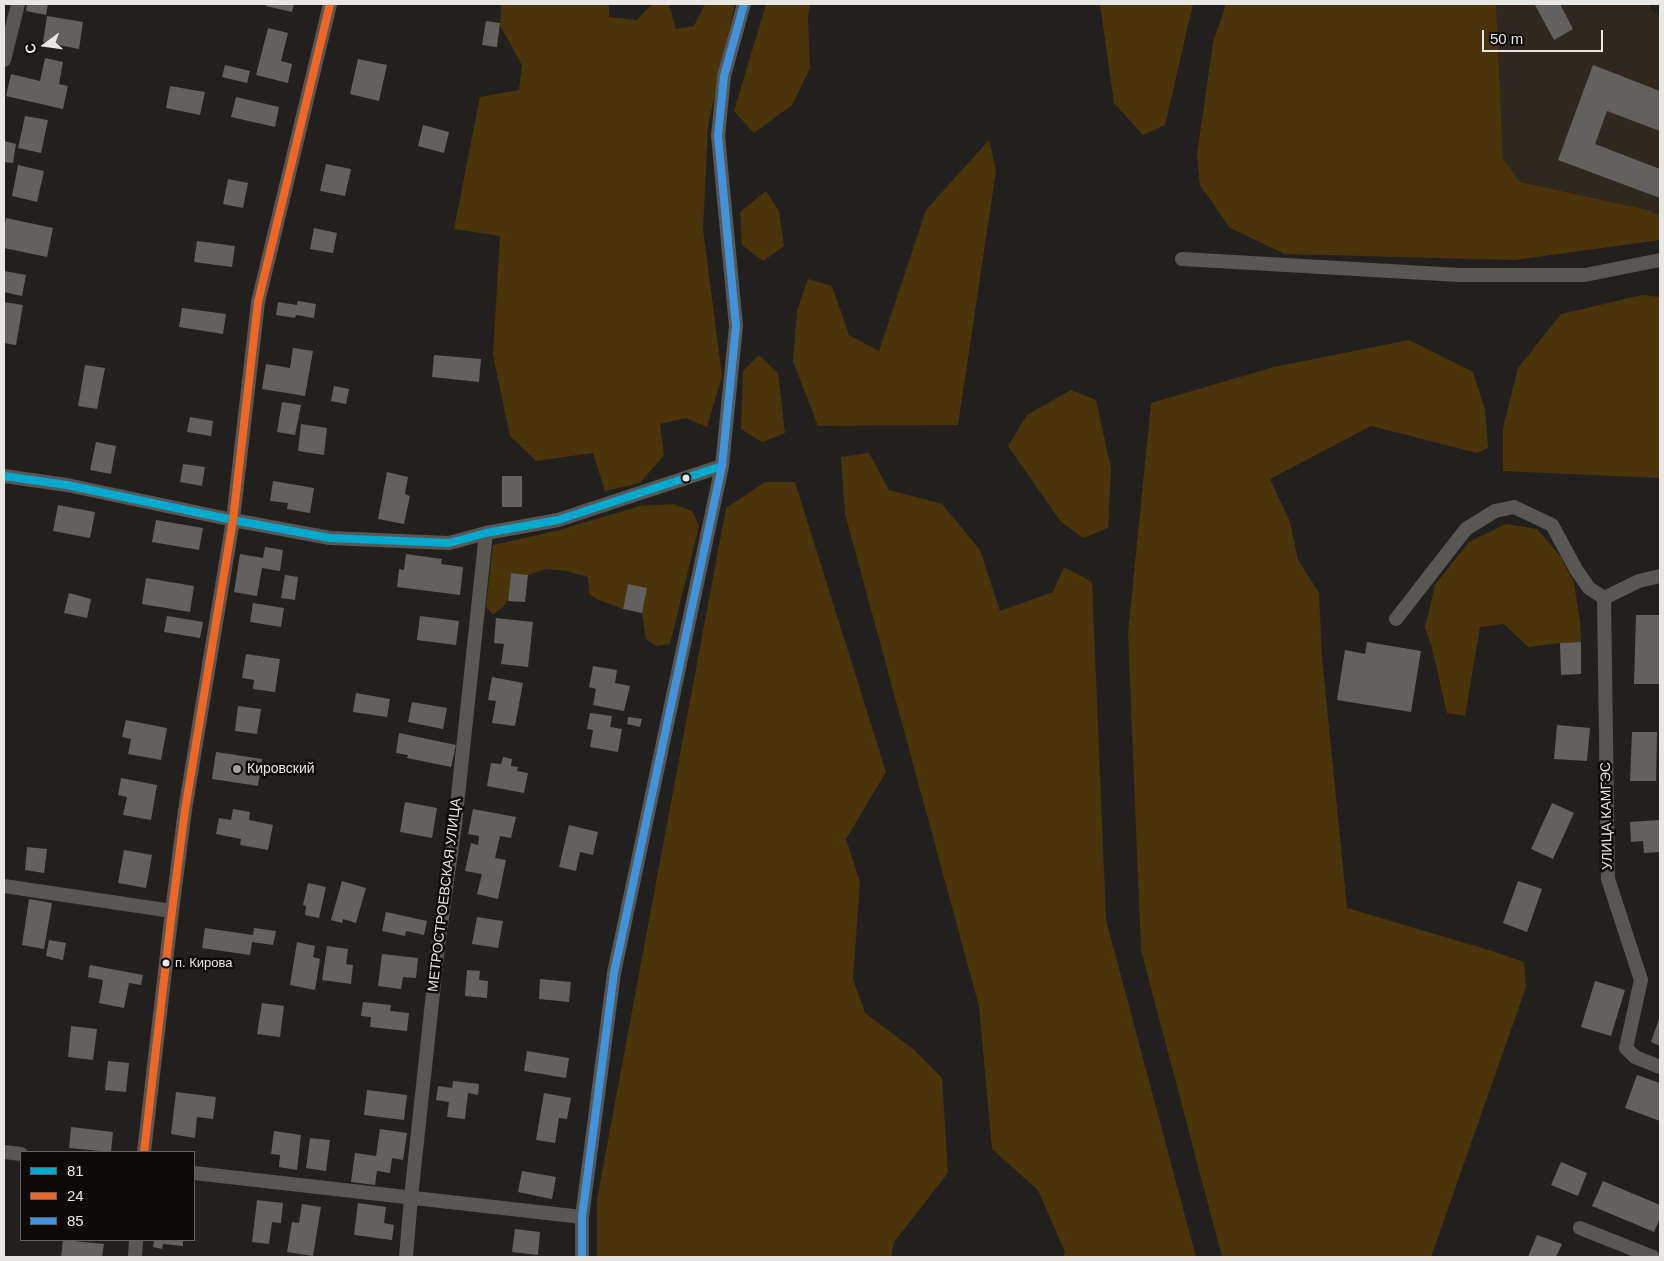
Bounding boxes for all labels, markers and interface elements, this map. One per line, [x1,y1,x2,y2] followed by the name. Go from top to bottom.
[20,20,70,70] north arrow
[1484,20,1605,52] scale bar
[1490,30,1523,47] text: 50 m
[21,42,39,55] text: С
[681,473,691,483] unlabelled marker
[247,761,315,777] place label: Кировский
[1598,762,1616,870] street label: УЛИЦА КАМГЭС
[231,763,243,775] marker: Кировский
[425,797,465,993] street label: МЕТРОСТРОЕВСКАЯ УЛИЦА
[175,955,233,971] place label: п. Кирова
[161,958,171,968] marker: п. Кирова
[20,1151,195,1241] legend
[67,1162,84,1179] text: 81
[67,1187,84,1204] text: 24
[67,1212,84,1229] text: 85

